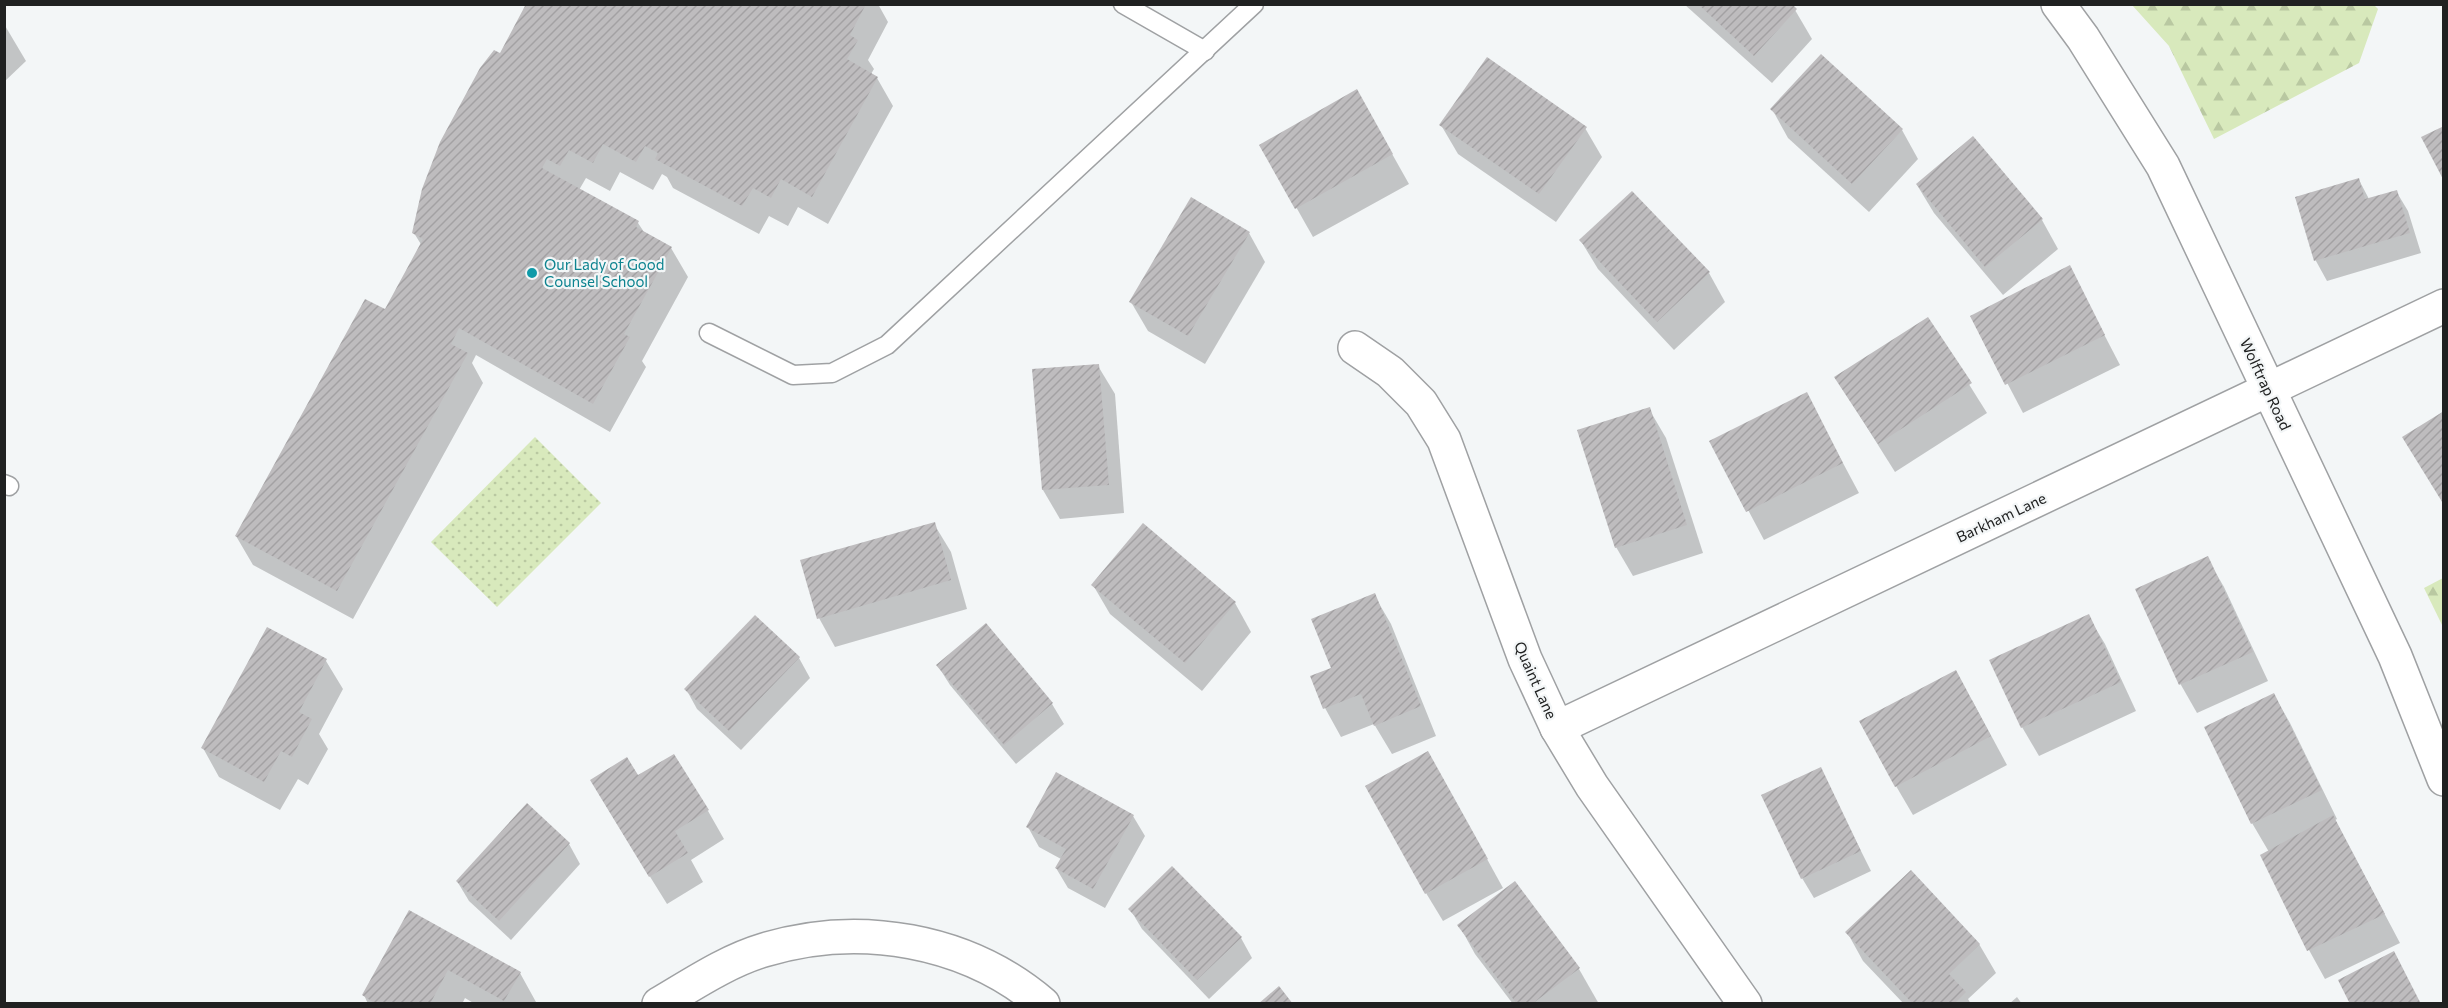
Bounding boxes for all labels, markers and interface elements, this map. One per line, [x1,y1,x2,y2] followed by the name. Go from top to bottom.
[544,255,664,290] place label: Our Lady of Good Counsel School
[525,266,539,280] marker: Our Lady of Good Counsel School
[2237,335,2295,433] street label: Wolftrap Road
[1953,488,2049,546] street label: Barkham Lane
[1511,638,1561,722] street label: Quaint Lane

